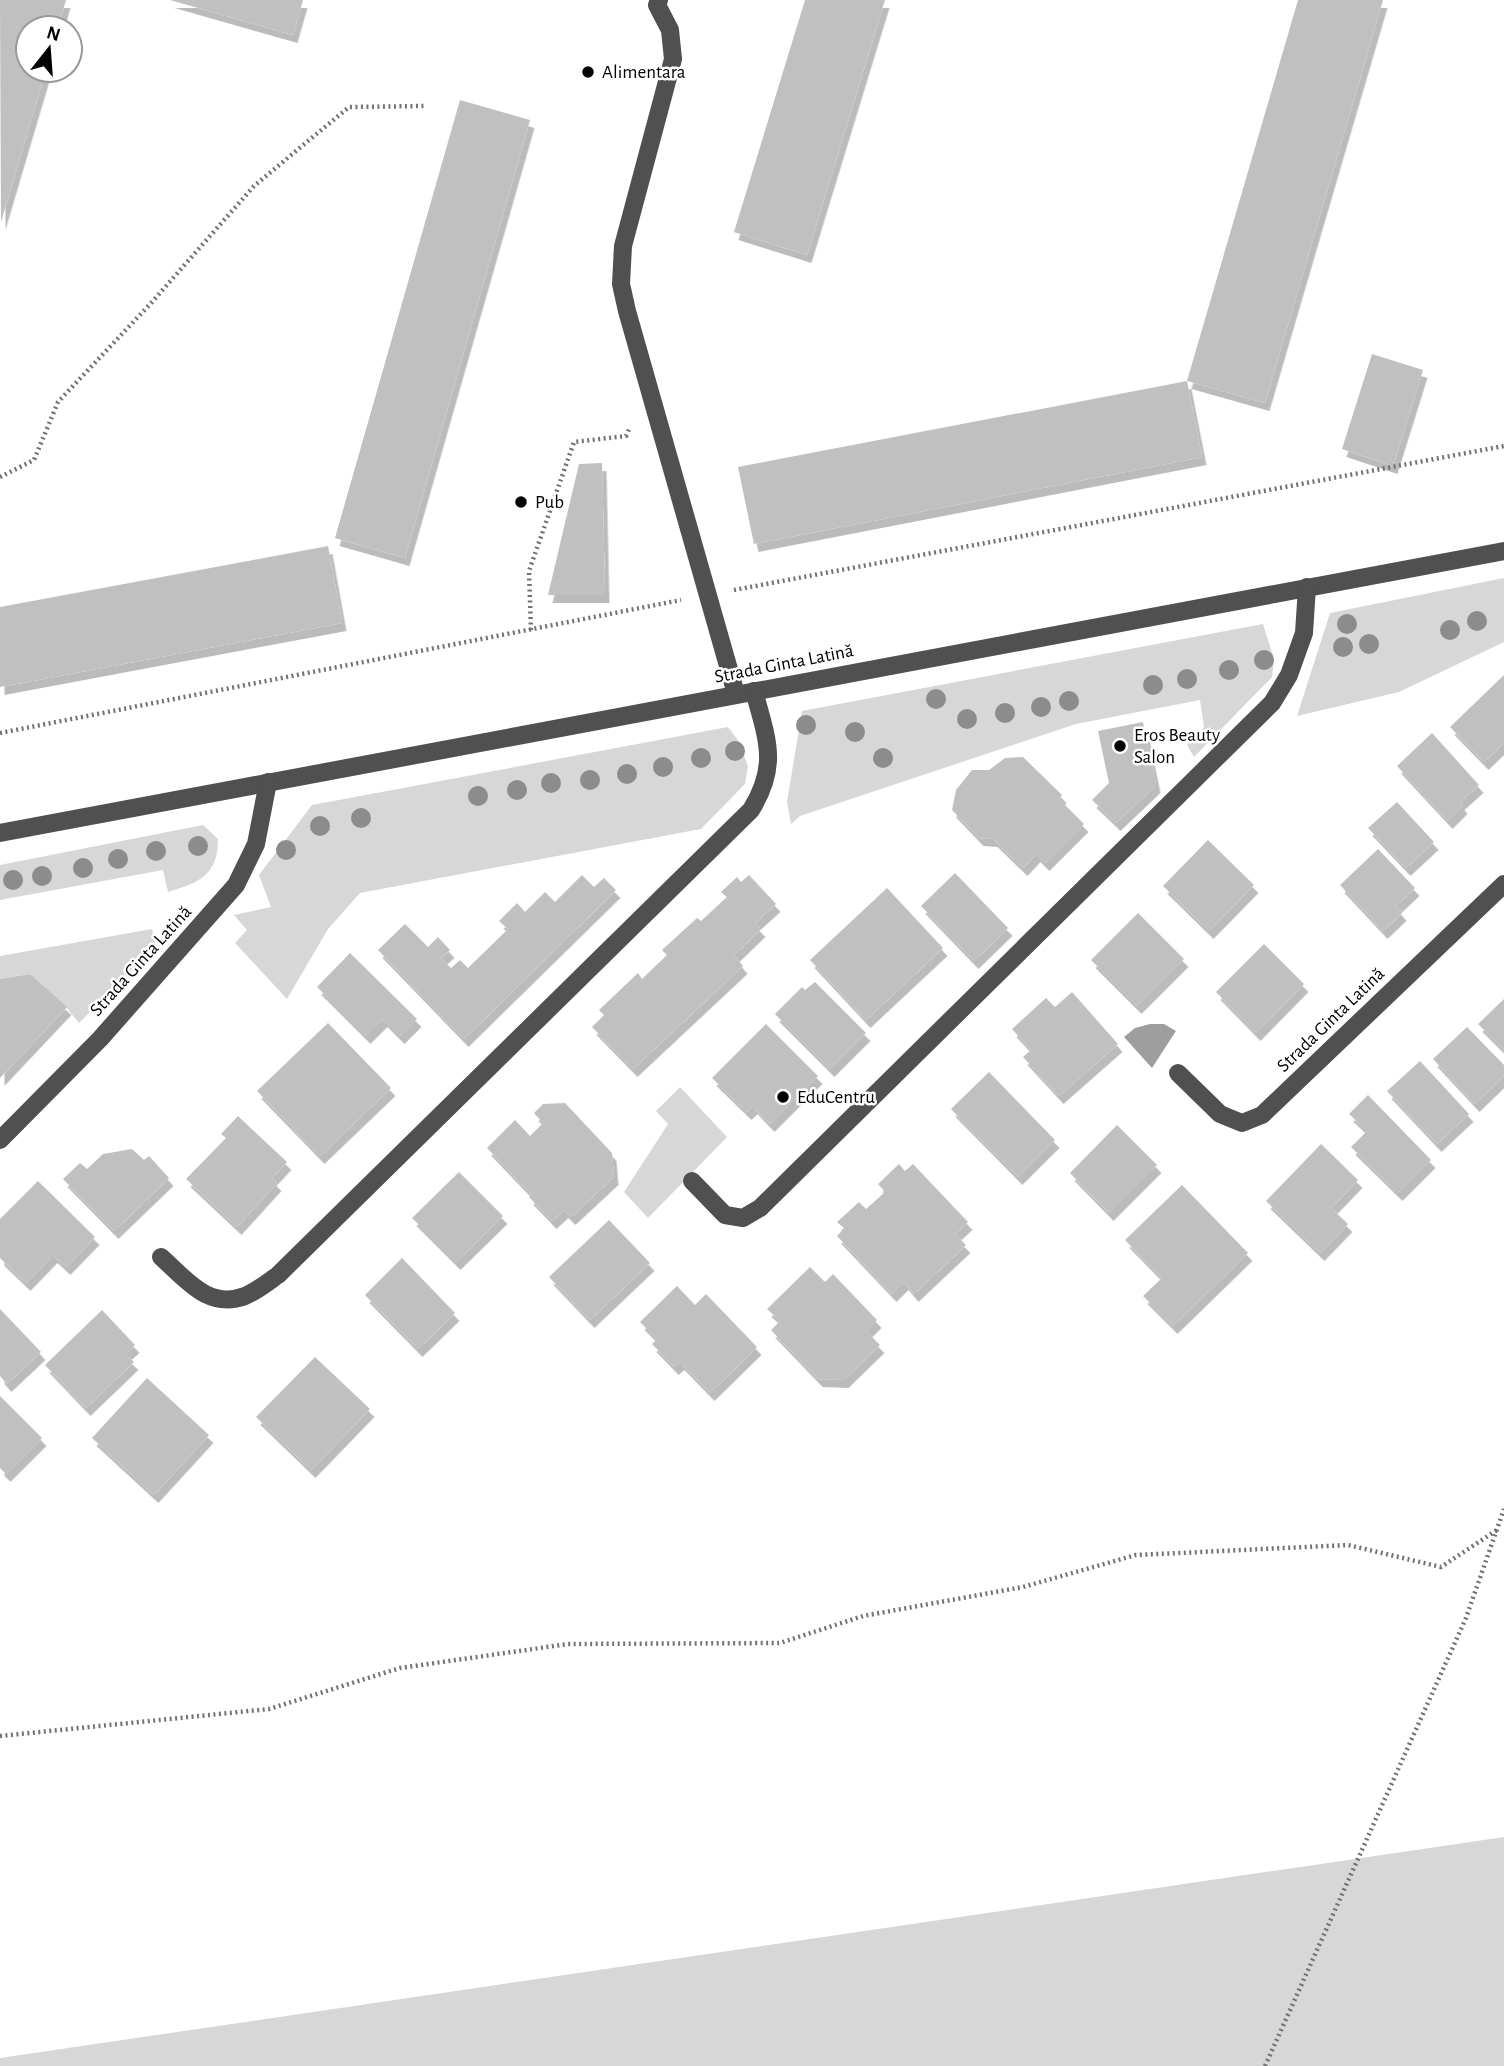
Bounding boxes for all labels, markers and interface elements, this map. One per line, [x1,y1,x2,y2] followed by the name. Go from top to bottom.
[14,14,84,84] north arrow
[44,23,63,45] text: N
[602,63,686,82] place label: Alimentara
[580,64,596,80] marker: Alimentara
[535,493,564,512] place label: Pub
[513,494,529,510] marker: Pub
[713,641,855,687] street label: Strada Ginta Latină
[1134,726,1220,767] place label: Eros Beauty Salon
[1112,738,1128,754] marker: Eros Beauty Salon
[87,902,195,1020] street label: Strada Ginta Latină
[1274,964,1389,1076] street label: Strada Ginta Latină
[797,1088,875,1107] place label: EduCentru
[775,1089,791,1105] marker: EduCentru

